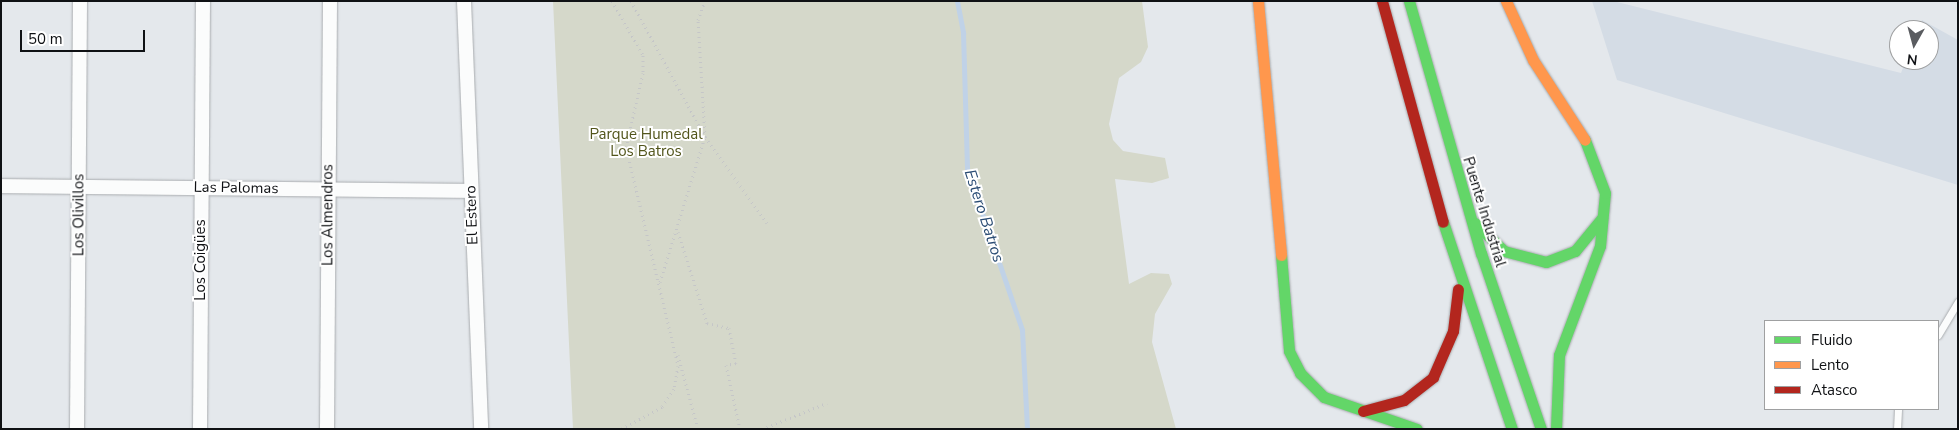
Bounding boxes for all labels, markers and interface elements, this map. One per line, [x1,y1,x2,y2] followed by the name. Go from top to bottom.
[22,20,148,52] scale bar
[1889,20,1939,70] north arrow
[28,29,63,49] text: 50 m
[1906,49,1919,69] text: N
[589,125,703,160] park label: Parque Humedal Los Batros
[1459,155,1509,269] street label: Puente Industrial
[319,164,337,266] street label: Los Almendros
[960,167,1008,265] water label: Estero Batros
[70,174,88,256] street label: Los Olivillos
[193,178,279,198] street label: Las Palomas
[462,185,482,245] street label: El Estero
[192,219,210,301] street label: Los Coigües
[1764,320,1939,410] legend
[1811,330,1853,350] text: Fluido
[1811,355,1849,375] text: Lento
[1811,380,1857,400] text: Atasco

